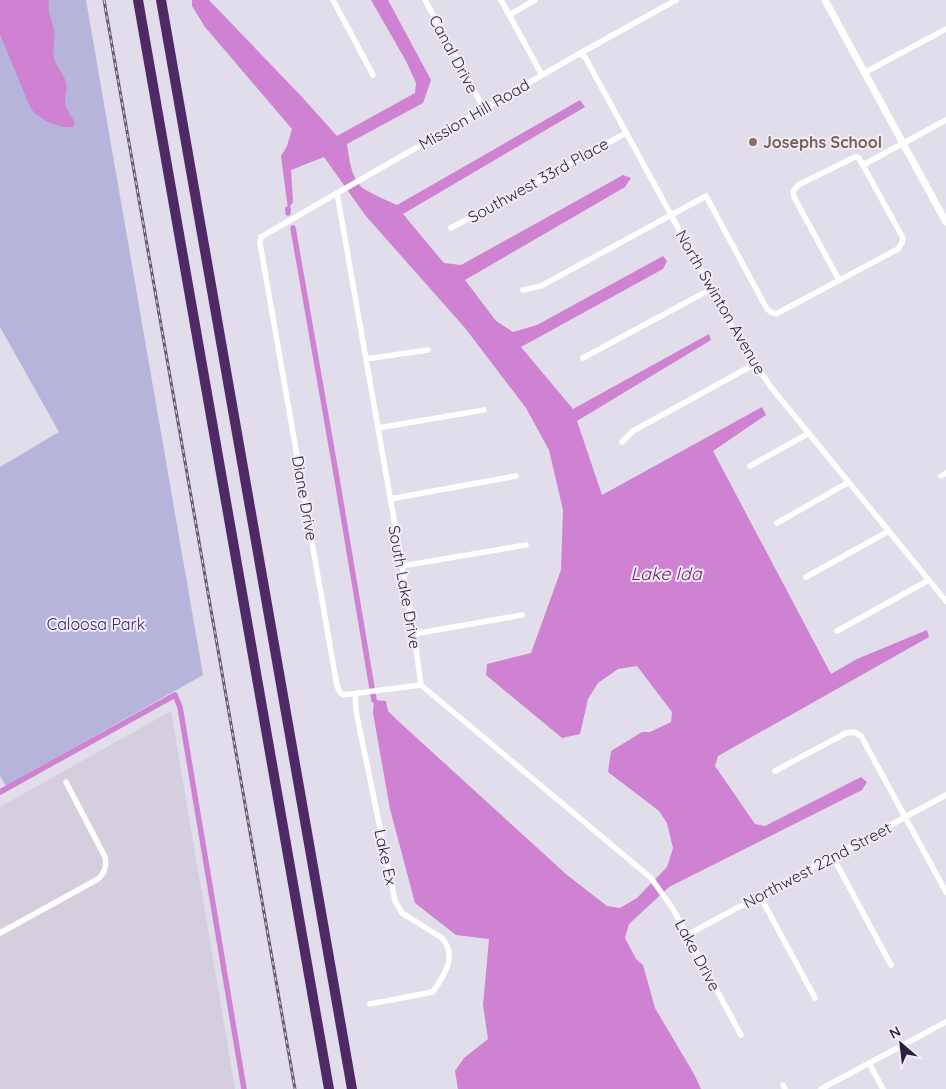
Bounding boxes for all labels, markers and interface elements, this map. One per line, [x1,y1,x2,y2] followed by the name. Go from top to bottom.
[425,11,483,97] street label: Canal Drive
[415,74,533,154] street label: Mission Hill Road
[763,132,882,152] place label: Josephs School
[464,133,612,227] street label: Southwest 33rd Place
[747,136,759,148] marker: Josephs School
[671,226,771,378] street label: North Swinton Avenue
[288,454,322,542] street label: Diane Drive
[384,524,426,650] street label: South Lake Drive
[630,562,703,585] water label: Lake Ida
[47,614,145,634] park label: Caloosa Park
[739,817,895,913] street label: Northwest 22nd Street
[370,827,402,887] street label: Lake Ex
[671,916,725,994] street label: Lake Drive
[876,1019,926,1069] north arrow
[886,1022,904,1043] text: N

